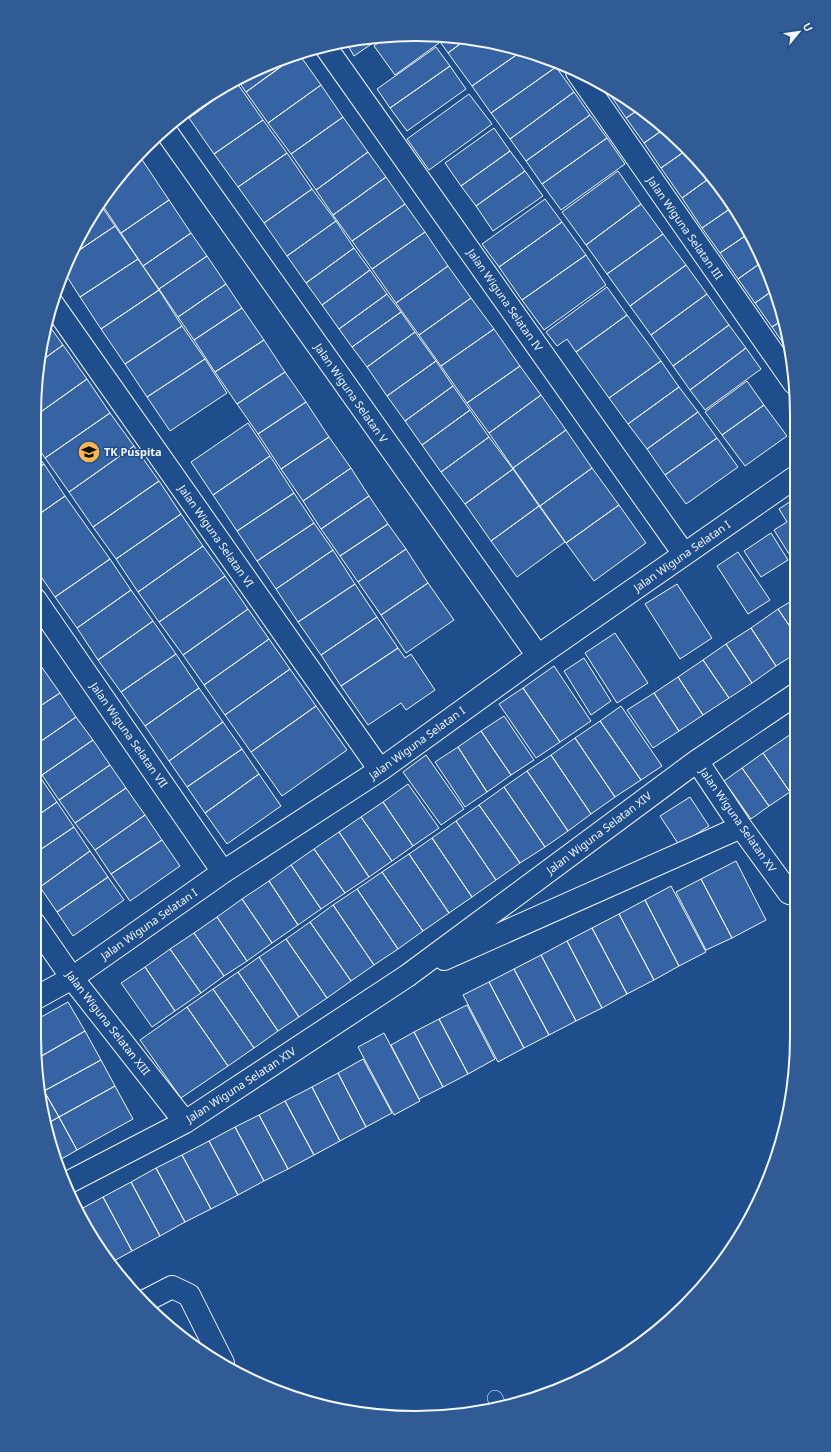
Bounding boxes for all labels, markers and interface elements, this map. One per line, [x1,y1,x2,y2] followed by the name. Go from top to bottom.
[779,12,819,52] north arrow
[800,20,817,34] text: U
[644,172,727,282] street label: Jalan Wiguna Selatan III
[464,245,547,354] street label: Jalan Wiguna Selatan IV
[311,339,392,446] street label: Jalan Wiguna Selatan V
[76,439,102,465] school or university icon: TK Puspita
[104,444,162,459] place label: TK Puspita
[175,481,258,590] street label: Jalan Wiguna Selatan VI
[629,516,733,595] street label: Jalan Wiguna Selatan I
[87,678,172,791] street label: Jalan Wiguna Selatan VII
[365,703,468,783] street label: Jalan Wiguna Selatan I
[696,764,780,875] street label: Jalan Wiguna Selatan XV
[542,788,655,878] street label: Jalan Wiguna Selatan XIV
[96,884,200,963] street label: Jalan Wiguna Selatan I
[62,966,154,1078] street label: Jalan Wiguna Selatan XIII
[182,1043,299,1126] street label: Jalan Wiguna Selatan XIV

